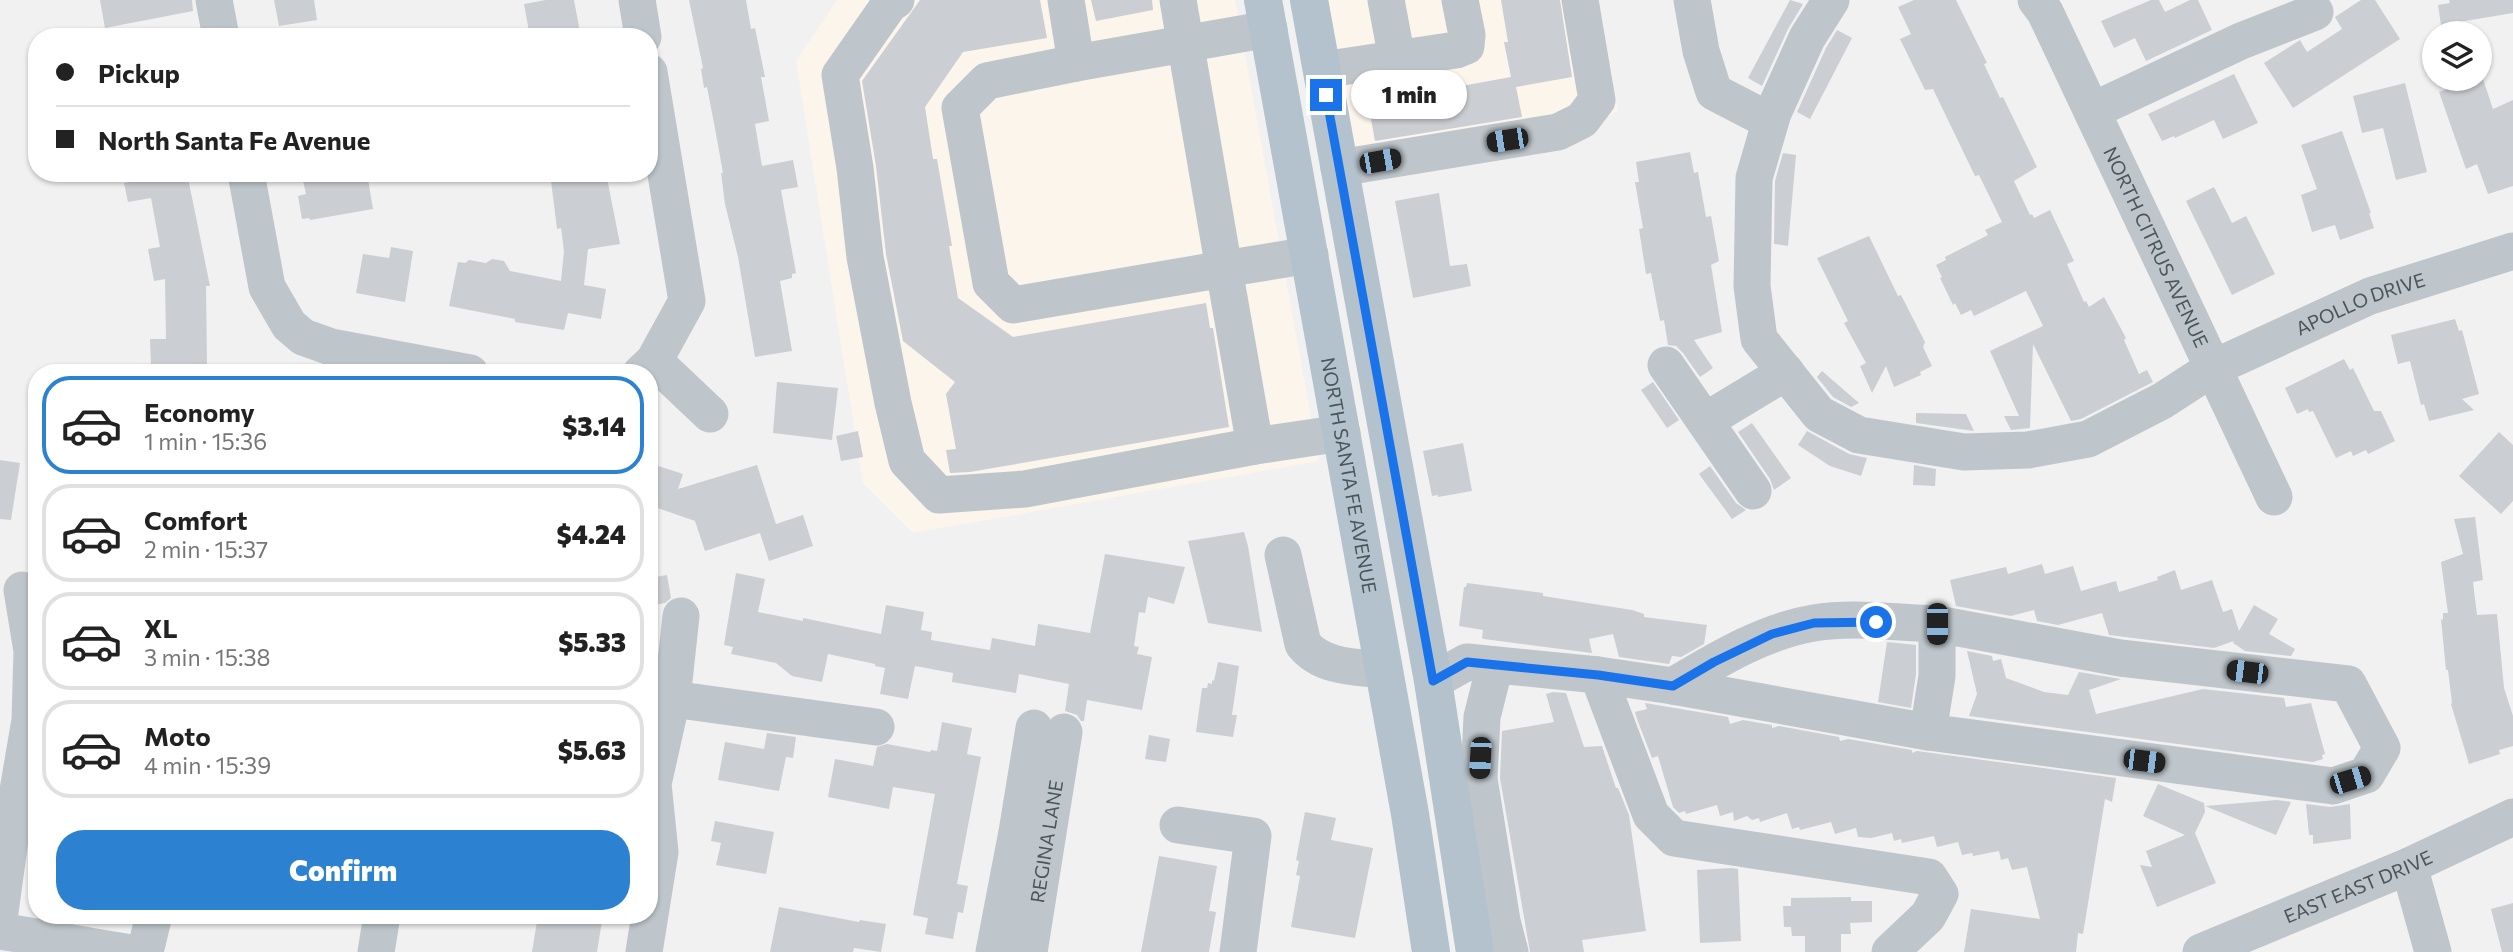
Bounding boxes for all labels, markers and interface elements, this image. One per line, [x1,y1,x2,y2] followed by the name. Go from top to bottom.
[2422,21,2492,91] map controls
[2422,21,2492,91] button: layers
[98,57,180,88] text: Pickup
[1350,70,1466,119] callout: 1 min
[1310,79,1342,111] route end
[1381,80,1437,108] text: 1 min
[98,124,370,155] text: North Santa Fe Avenue
[1485,126,1530,154] car
[2099,143,2214,351] street label: NORTH CITRUS AVENUE
[1358,147,1403,175] car
[2292,267,2428,340] street label: APOLLO DRIVE
[1317,355,1382,595] street label: NORTH SANTA FE AVENUE
[60,394,123,457] icon: car
[144,396,255,427] text: Economy
[562,410,626,441] text: $3.14
[144,427,267,455] text: 1 min · 15:36
[60,502,123,565] icon: car
[144,504,247,535] text: Comfort
[557,518,626,549] text: $4.24
[144,535,268,563] text: 2 min · 15:37
[1927,603,1948,645] car
[1860,606,1892,638] route start
[60,610,123,673] icon: car
[144,612,178,643] text: XL
[558,626,626,657] text: $5.33
[144,643,270,671] text: 3 min · 15:38
[2225,659,2270,685] car
[60,718,123,781] icon: car
[144,720,211,751] text: Moto
[558,734,626,765] text: $5.63
[1469,736,1492,780] car
[2122,748,2167,774] car
[144,751,271,779] text: 4 min · 15:39
[2327,764,2374,796] car
[1025,778,1067,904] street label: REGINA LANE
[56,830,630,910] button: Confirm
[2280,845,2436,928] street label: EAST EAST DRIVE

